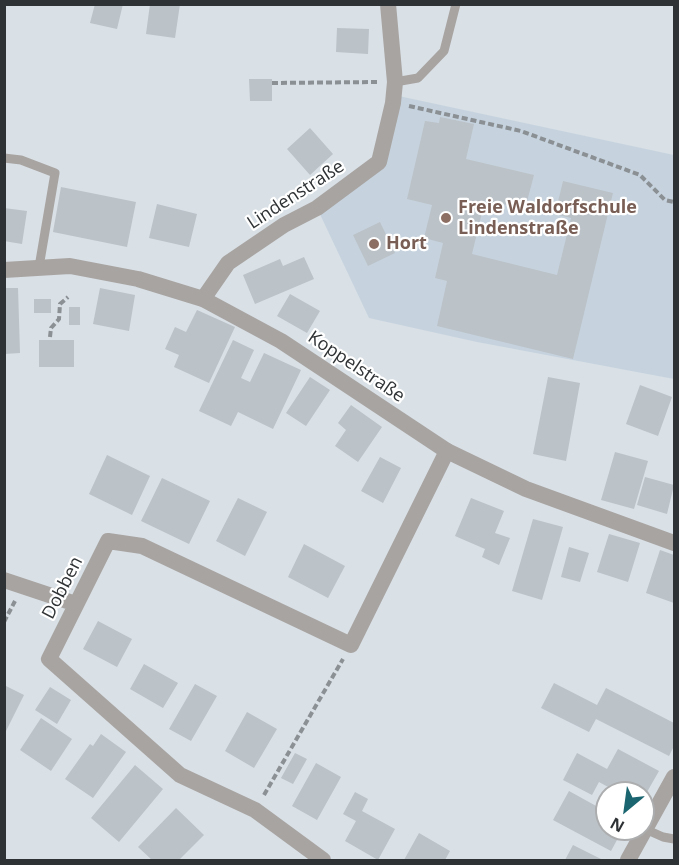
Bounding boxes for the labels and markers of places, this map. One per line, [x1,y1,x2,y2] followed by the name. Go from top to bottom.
[458,197,637,240] place label: Freie Waldorfschule Lindenstraße
[439,211,453,225] marker: Freie Waldorfschule Lindenstraße
[386,233,427,255] place label: Hort
[367,237,381,251] marker: Hort

